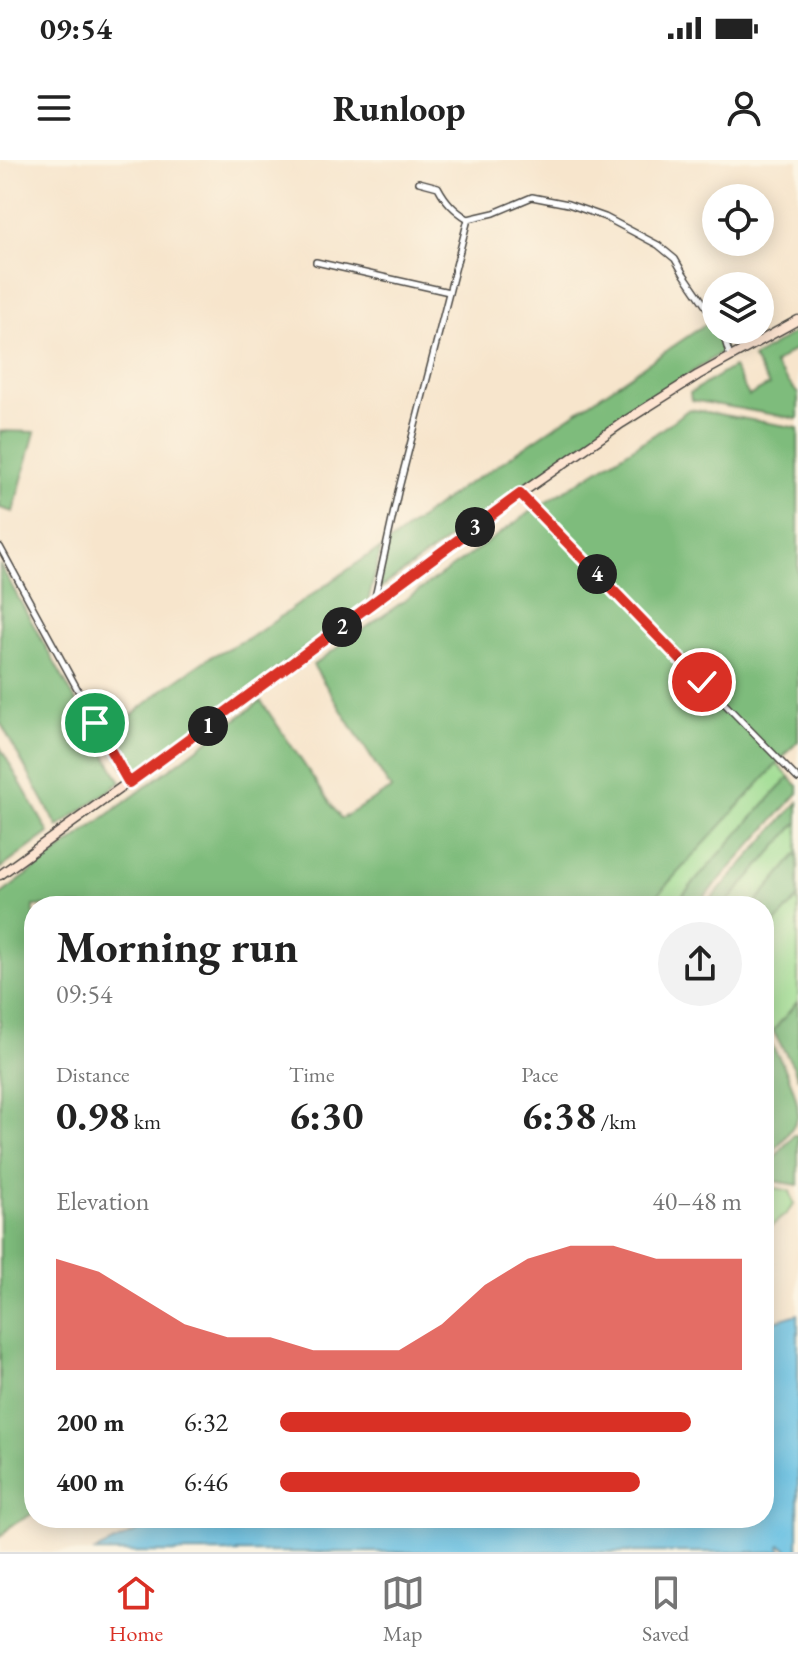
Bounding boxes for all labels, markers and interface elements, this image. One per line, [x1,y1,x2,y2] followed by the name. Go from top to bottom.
[40,9,112,48] text: 09:54
[333,85,465,132] text: Runloop
[32,86,76,130] icon: menu
[722,86,766,130] icon: person
[702,184,774,344] map controls
[702,184,774,256] button: locate
[702,272,774,344] button: layers
[455,507,495,547] pin: 3
[469,512,481,541] text: 3
[577,554,617,594] pin: 4
[591,559,603,588] text: 4
[322,607,362,647] pin: 2
[336,612,348,641] text: 2
[668,648,736,716] pin
[680,660,724,704] icon: check
[61,689,129,757] pin
[73,701,117,745] icon: arrive
[188,706,228,746] pin: 1
[202,711,214,740] text: 1
[56,918,298,975] text: Morning run
[658,922,742,1006] button: share
[56,977,112,1011] text: 09:54
[56,1060,129,1089] text: Distance
[289,1060,334,1089] text: Time
[521,1060,558,1089] text: Pace
[56,1089,129,1141] text: 0.98
[289,1089,363,1141] text: 6:30
[521,1089,596,1141] text: 6:38
[129,1107,161,1136] text: km
[596,1107,637,1136] text: /km
[56,1184,150,1218] text: Elevation
[652,1184,742,1218] text: 40–48 m
[56,1405,124,1439] text: 200 m
[184,1405,228,1439] text: 6:32
[56,1465,124,1499] text: 400 m
[184,1465,228,1499] text: 6:46
[109,1571,163,1648] tab: Home
[381,1571,425,1648] tab: Map
[642,1571,689,1648] tab: Saved

